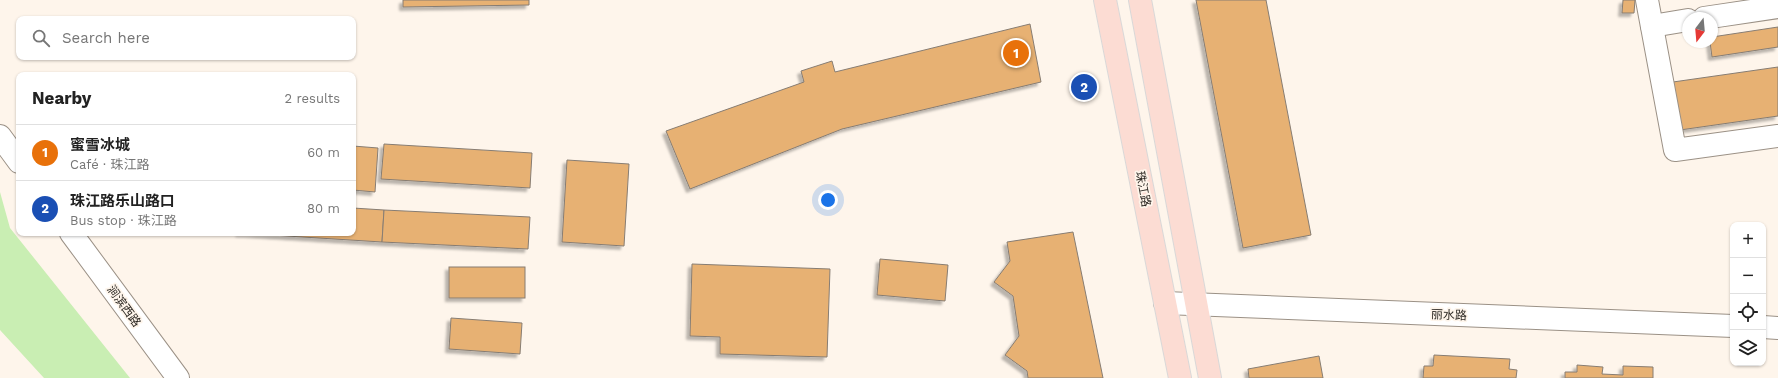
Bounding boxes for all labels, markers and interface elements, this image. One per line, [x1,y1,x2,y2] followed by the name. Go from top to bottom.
[1682,12,1718,48] north arrow
[16,16,356,60] search box
[30,27,52,49] icon: search
[62,29,150,47] text: Search here
[1003,38,1029,68] pin: 1
[1071,72,1097,102] pin: 2
[32,88,91,108] text: Nearby
[285,91,340,106] text: 2 results
[70,136,130,154] text: 蜜雪冰城
[42,145,48,160] text: 1
[307,145,340,160] text: 60 m
[70,157,149,172] text: Café · 珠江路
[1133,170,1153,208] street label: 珠江路
[818,190,838,210] your location
[70,192,175,210] text: 珠江路乐山路口
[41,201,49,216] text: 2
[307,201,340,216] text: 80 m
[70,213,177,228] text: Bus stop · 珠江路
[1730,222,1766,366] map controls
[1730,222,1766,258] button: +
[1730,258,1766,294] button: −
[104,282,144,330] street label: 涧滨西路
[1730,294,1766,330] button: locate
[1431,307,1467,323] street label: 丽水路
[1730,330,1766,366] button: layers

